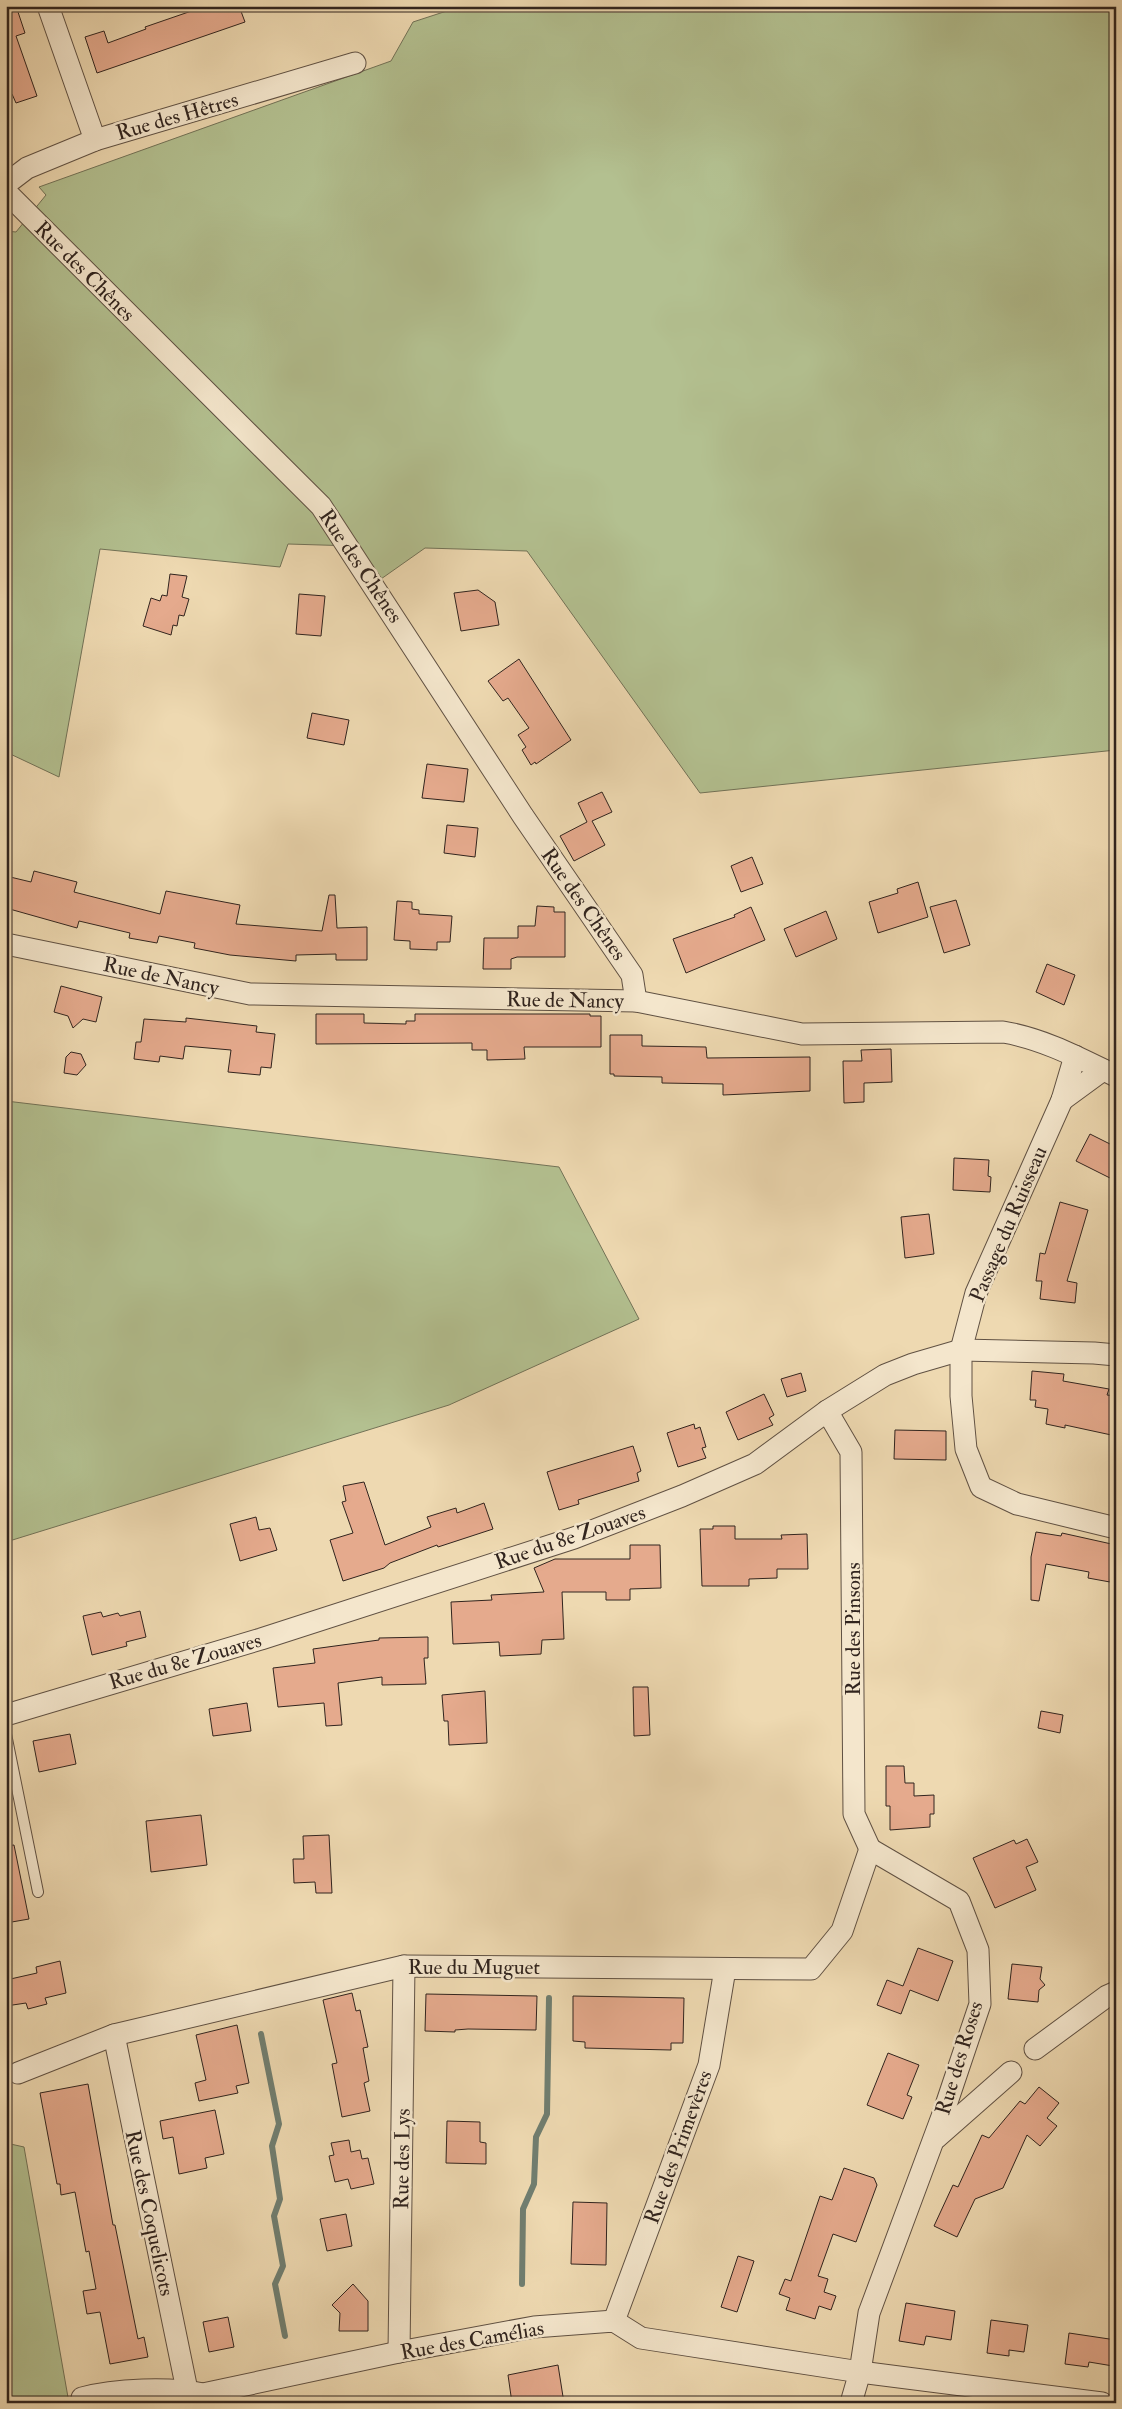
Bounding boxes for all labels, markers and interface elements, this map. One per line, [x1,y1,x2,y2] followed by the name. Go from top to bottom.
[113,86,241,147] street label: Rue des Hêtres
[29,215,141,327] street label: Rue des Chênes
[313,504,409,628] street label: Rue des Chênes
[535,843,632,966] street label: Rue des Chênes
[100,951,222,1002] street label: Rue de Nancy
[506,986,625,1015] street label: Rue de Nancy
[963,1142,1053,1306] street label: Passage du Ruisseau
[491,1499,649,1576] street label: Rue du 8e Zouaves
[840,1562,867,1696] street label: Rue des Pinsons
[106,1627,265,1696] street label: Rue du 8e Zouaves
[408,1954,540,1981] street label: Rue du Muguet
[929,1998,990,2118] street label: Rue des Roses
[638,2067,719,2228] street label: Rue des Primevères
[388,2108,417,2210] street label: Rue des Lys
[119,2128,180,2299] street label: Rue des Coquelicots
[398,2315,546,2366] street label: Rue des Camélias

